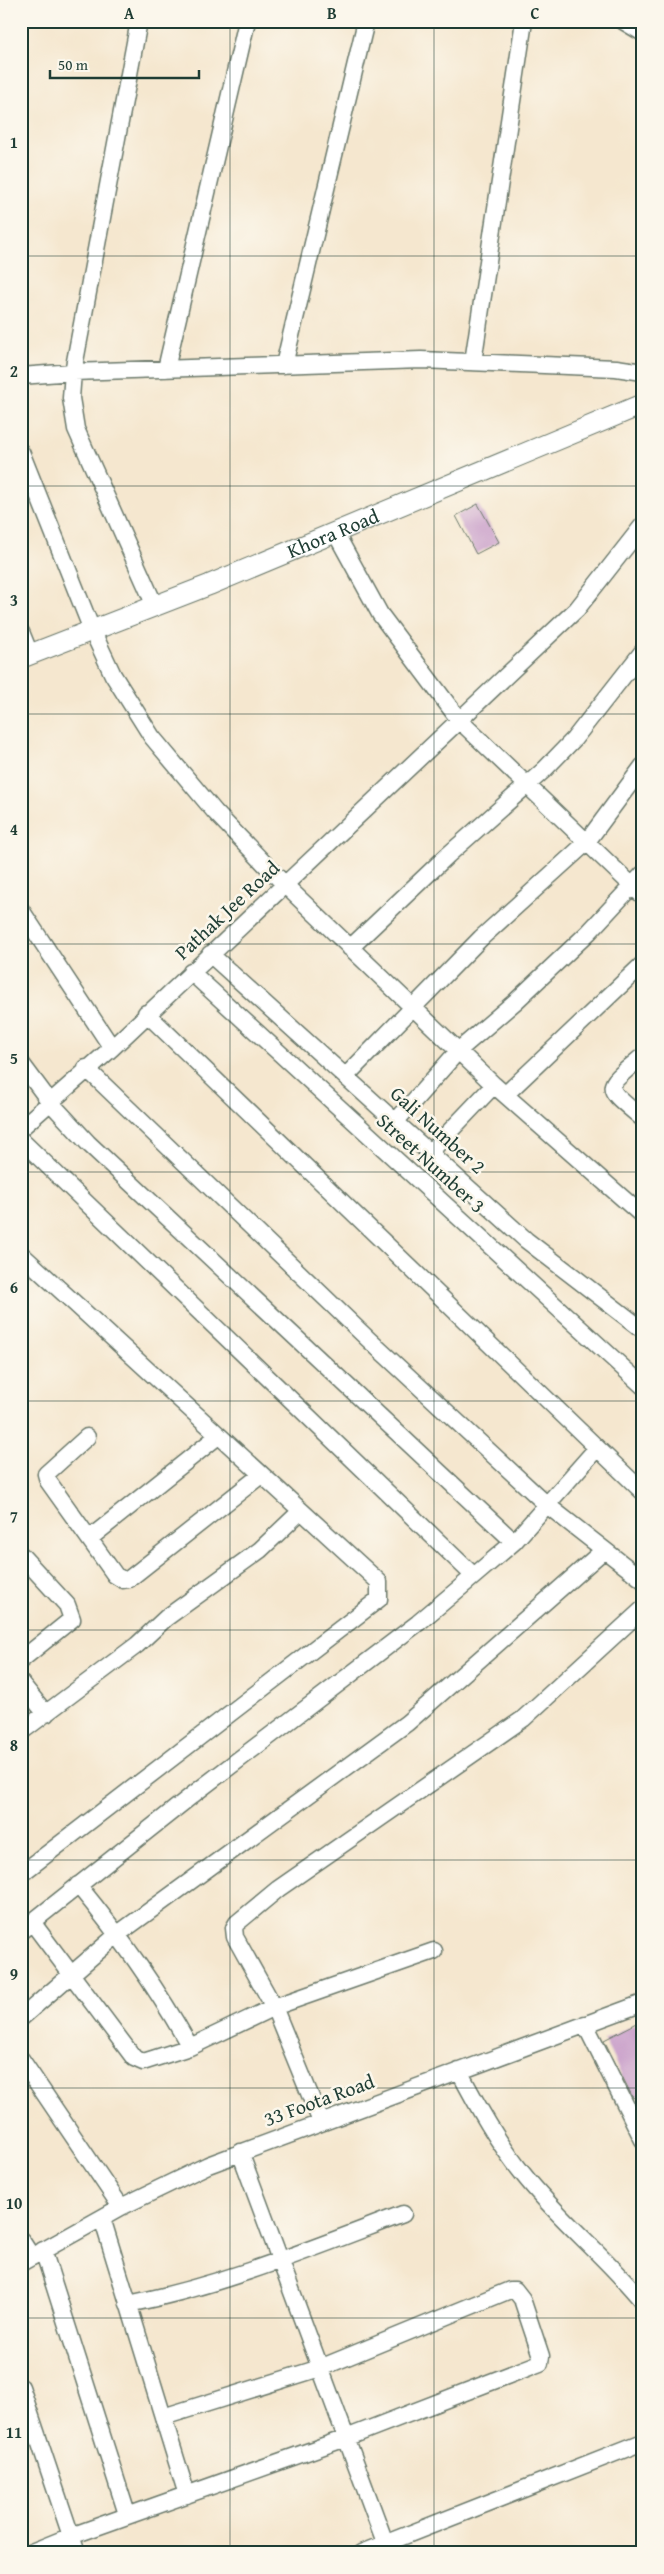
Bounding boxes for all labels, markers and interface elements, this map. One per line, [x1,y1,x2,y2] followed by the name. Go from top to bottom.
[124,1,135,25] text: A
[327,1,337,25] text: B
[530,1,540,25] text: C
[50,48,199,80] scale bar
[58,54,89,75] text: 50 m
[10,130,18,154] text: 1
[10,359,18,383] text: 2
[282,501,383,565] street label: Khora Road
[10,588,18,612] text: 3
[10,817,18,841] text: 4
[168,853,286,966] street label: Pathak Jee Road
[10,1046,18,1070] text: 5
[384,1079,492,1180] street label: Gali Number 2
[371,1106,492,1219] street label: Street Number 3
[10,1275,18,1299] text: 6
[10,1504,18,1528] text: 7
[10,1733,18,1757] text: 8
[10,1962,18,1986] text: 9
[259,2066,379,2133] street label: 33 Foota Road
[6,2191,22,2215] text: 10
[6,2420,22,2444] text: 11

